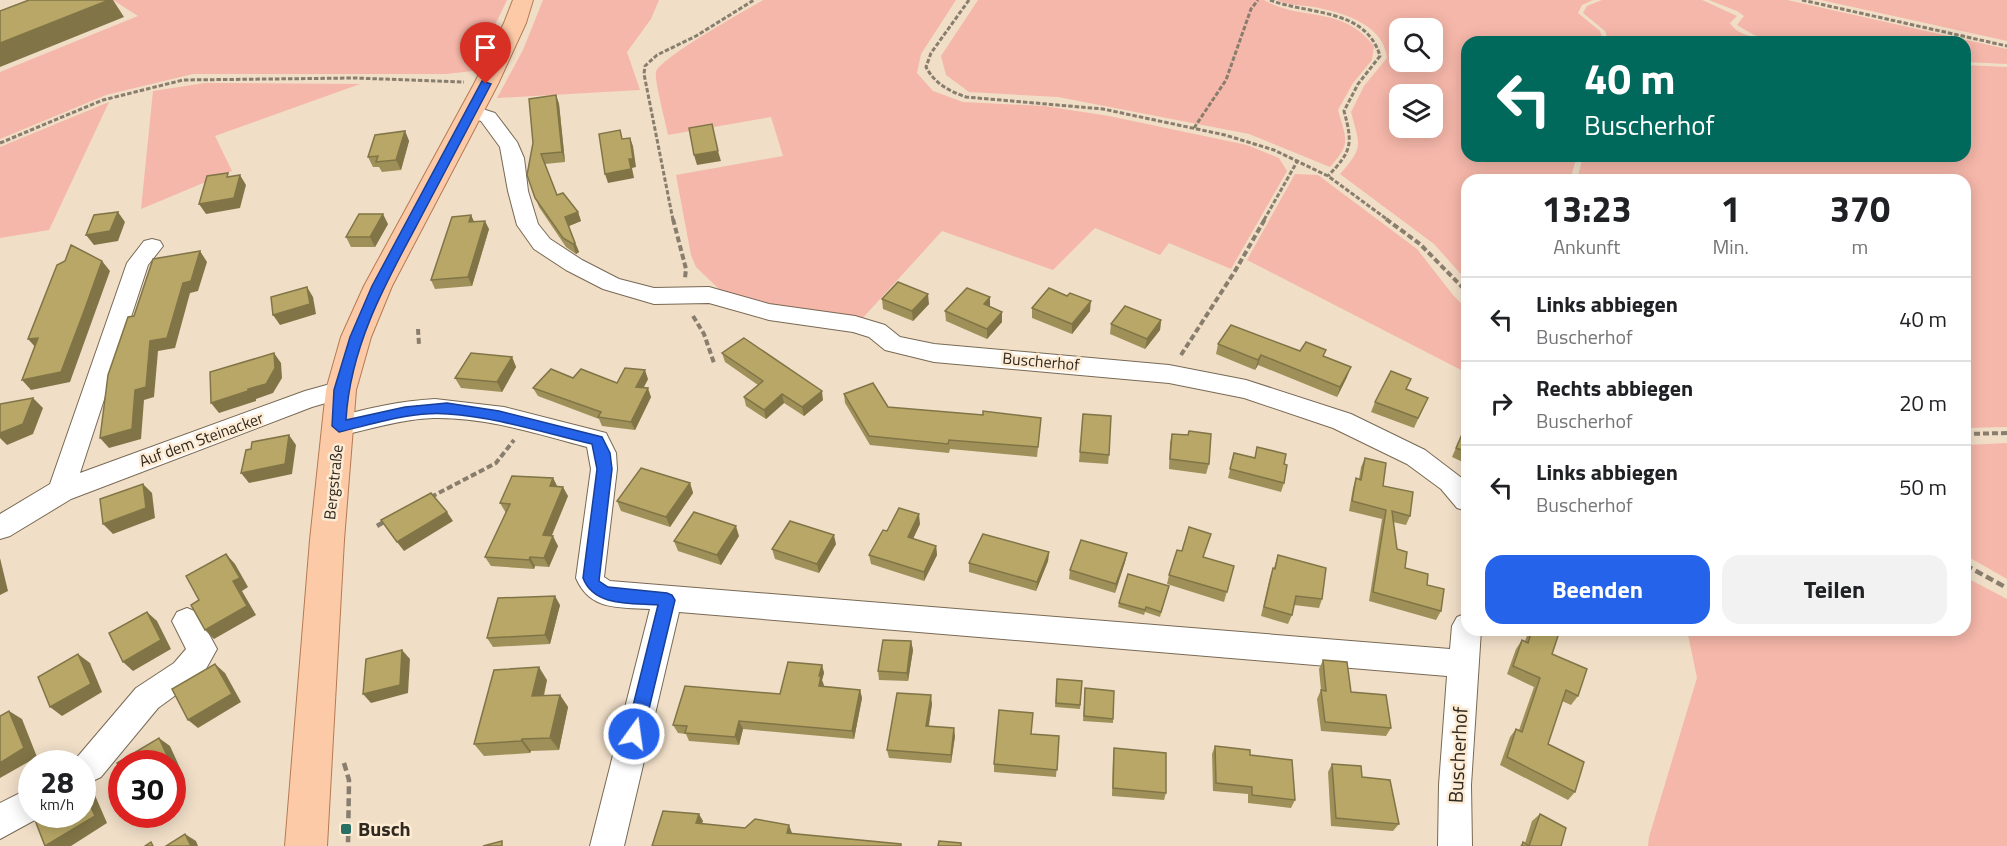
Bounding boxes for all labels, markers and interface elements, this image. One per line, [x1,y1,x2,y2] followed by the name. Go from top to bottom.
[1389,18,1443,138] map controls
[1389,18,1443,72] button: search
[460,22,511,84] pin
[469,31,502,64] icon: arrive
[1584,46,1676,110] text: 40 m
[1485,60,1563,138] icon: left
[1389,84,1443,138] button: layers
[1584,104,1714,145] text: Buscherhof
[1542,181,1632,236] text: 13:23
[1721,181,1741,236] text: 1
[1830,181,1890,236] text: 370
[1553,231,1620,262] text: Ankunft
[1713,231,1749,262] text: Min.
[1852,231,1868,262] text: m
[1536,287,1678,321] text: Links abbiegen
[1899,302,1947,336] text: 40 m
[1485,303,1518,336] icon: left
[1536,321,1633,352] text: Buscherhof
[1001,346,1081,376] street label: Buscherhof
[1536,371,1693,405] text: Rechts abbiegen
[1899,386,1947,420] text: 20 m
[1485,387,1518,420] icon: right
[135,405,267,473] street label: Auf dem Steinacker
[1536,405,1633,436] text: Buscherhof
[317,443,349,521] street label: Bergstraße
[1536,455,1678,489] text: Links abbiegen
[1899,470,1947,504] text: 50 m
[1485,471,1518,504] icon: left
[1536,489,1633,520] text: Buscherhof
[1485,555,1710,624] button: Beenden
[1722,555,1947,624] button: Teilen
[602,702,666,766] position arrow
[1439,706,1476,804] street label: Buscherhof
[108,750,186,828] speed limit sign: 30
[40,759,74,805] text: 28
[40,793,74,816] text: km/h
[358,813,411,844] place label: Busch
[339,822,353,836] marker: Busch

